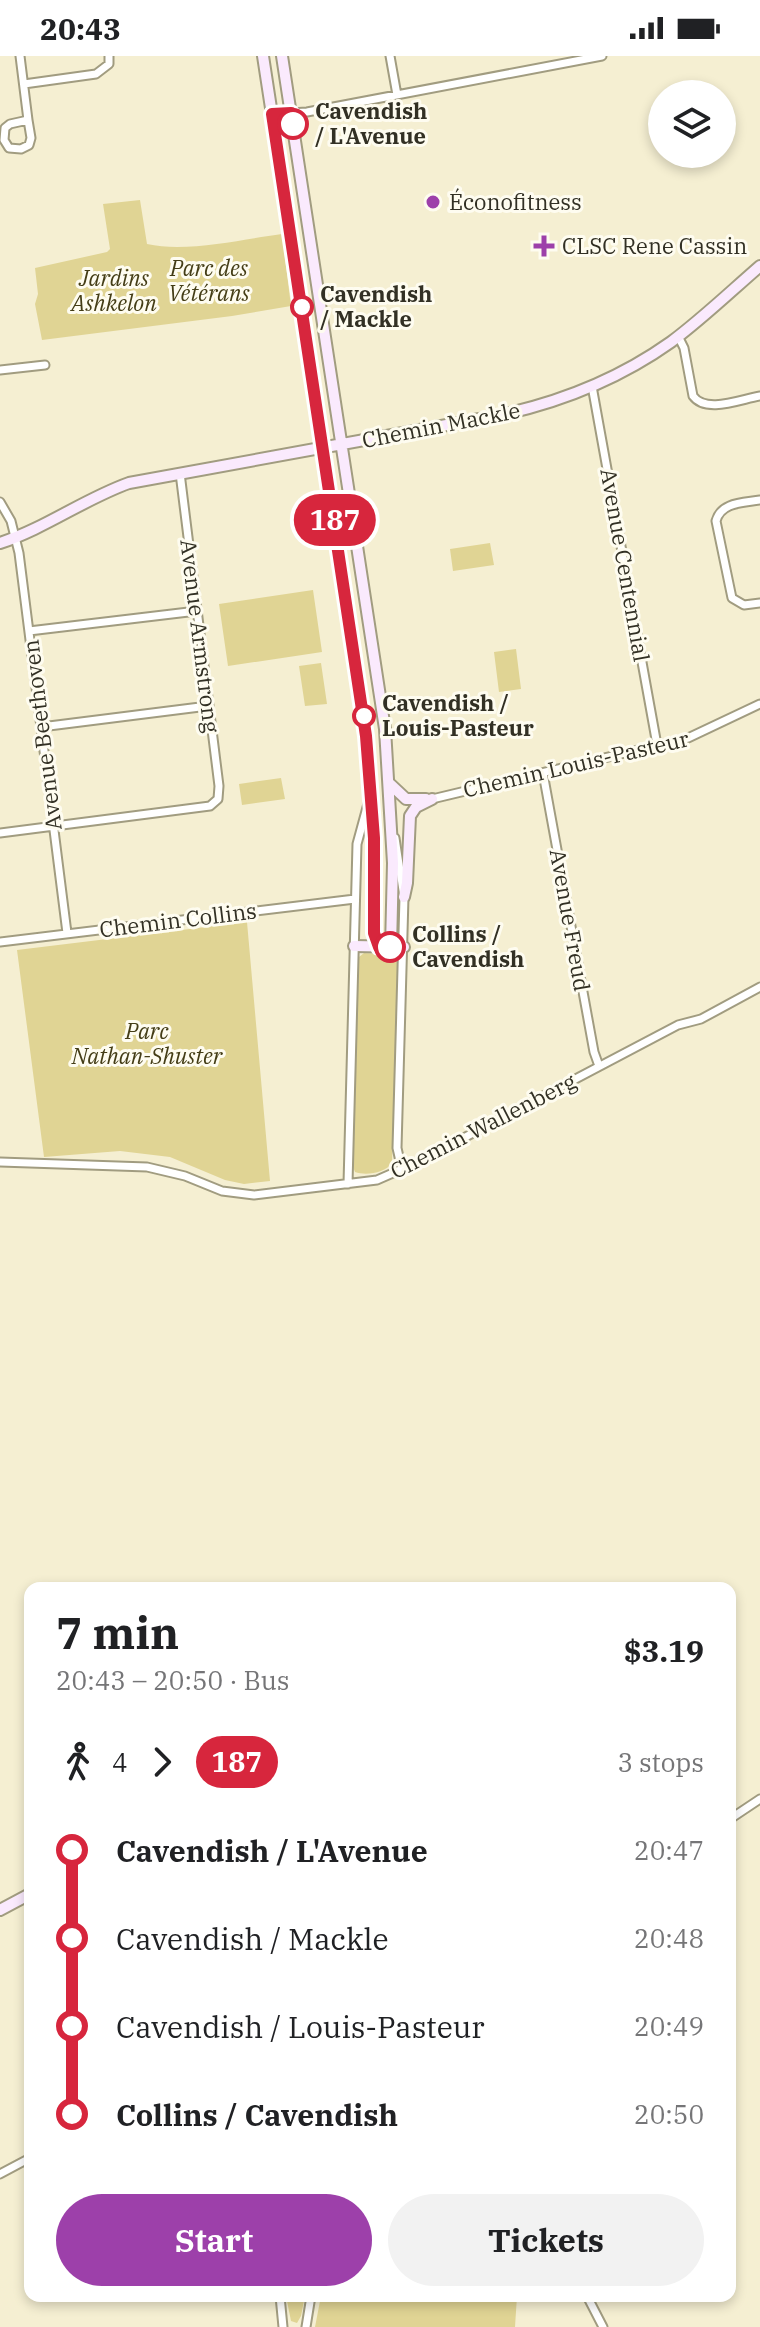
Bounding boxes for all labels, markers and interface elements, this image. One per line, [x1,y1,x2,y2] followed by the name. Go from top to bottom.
[40,9,121,48] text: 20:43
[648,80,736,168] map controls
[648,80,736,168] button: layers
[315,96,427,150] place label: Cavendish / L'Avenue
[278,109,308,139] marker: Cavendish / L'Avenue
[449,187,582,216] place label: Éconofitness
[424,193,442,211] marker: Éconofitness
[562,231,747,260] place label: CLSC Rene Cassin
[533,235,555,257] marker: CLSC Rene Cassin
[168,253,251,307] park label: Parc des Vétérans
[69,263,157,317] park label: Jardins Ashkelon
[320,279,432,333] place label: Cavendish / Mackle
[291,296,313,318] marker: Cavendish / Mackle
[359,395,523,454] street label: Chemin Mackle
[594,466,657,664] street label: Avenue Centennial
[289,494,381,546] line badge: 187
[310,501,360,538] text: 187
[174,538,227,734] street label: Avenue Armstrong
[15,638,68,832] street label: Avenue Beethoven
[382,688,534,742] place label: Cavendish / Louis-Pasteur
[353,705,375,727] marker: Cavendish / Louis-Pasteur
[460,723,692,804] street label: Chemin Louis-Pasteur
[544,846,597,993] street label: Avenue Freud
[98,895,258,944] street label: Chemin Collins
[412,919,524,973] place label: Collins / Cavendish
[375,932,405,962] marker: Collins / Cavendish
[71,1016,224,1070] park label: Parc Nathan-Shuster
[385,1066,581,1185] street label: Chemin Wallenberg
[56,1604,179,1661] text: 7 min
[624,1631,704,1670] text: $3.19
[56,1663,290,1697] text: 20:43 – 20:50 · Bus
[56,1740,100,1784] icon: walk
[140,1740,184,1784] icon: forward
[212,1743,262,1780] text: 187
[112,1745,128,1779] text: 4
[617,1745,704,1779] text: 3 stops
[116,1831,428,1870] text: Cavendish / L'Avenue
[634,1833,704,1867] text: 20:47
[116,1919,389,1958] text: Cavendish / Mackle
[634,1921,704,1955] text: 20:48
[116,2007,485,2046] text: Cavendish / Louis-Pasteur
[634,2009,704,2043] text: 20:49
[116,2095,398,2134] text: Collins / Cavendish
[634,2097,704,2131] text: 20:50
[56,2194,372,2286] button: Start
[388,2194,704,2286] button: Tickets

